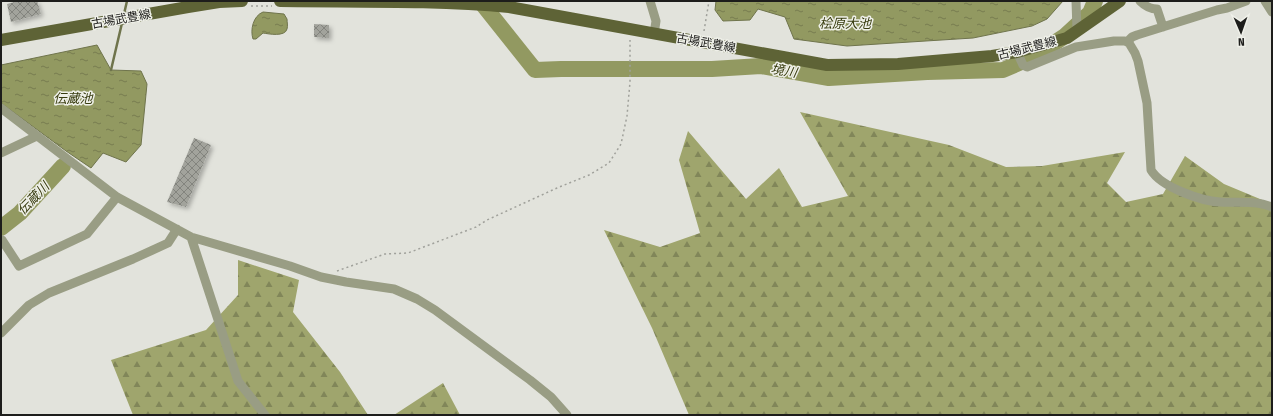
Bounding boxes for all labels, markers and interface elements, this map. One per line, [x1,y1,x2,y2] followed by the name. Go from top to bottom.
[90,7,152,31] street label: 古場武豊線
[1221,12,1261,52] north arrow
[819,16,873,31] water label: 桧原大池
[675,31,737,55] street label: 古場武豊線
[996,34,1058,62] street label: 古場武豊線
[1238,35,1245,48] text: N
[770,61,800,80] water label: 境川
[53,91,94,106] water label: 伝蔵池
[14,178,54,218] water label: 伝蔵川

